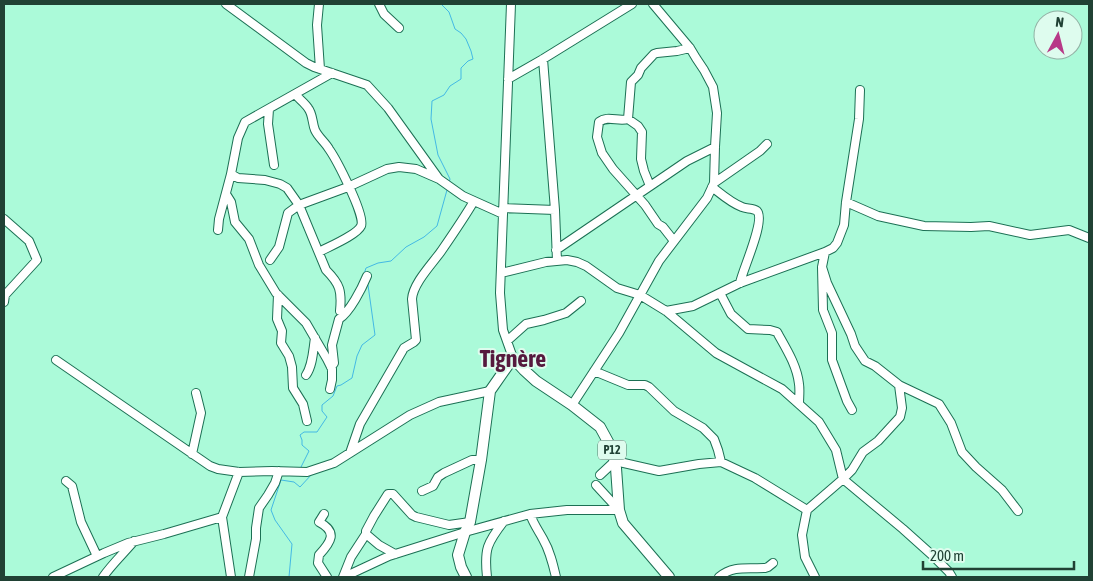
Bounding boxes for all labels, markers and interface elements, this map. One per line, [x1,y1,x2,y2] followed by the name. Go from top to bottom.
[1033,10,1083,60] north arrow
[1055,14,1065,31] text: N
[480,345,546,372] district label: Tignère
[598,440,626,460] road number: P12
[923,538,1074,570] scale bar
[930,547,964,564] text: 200 m

